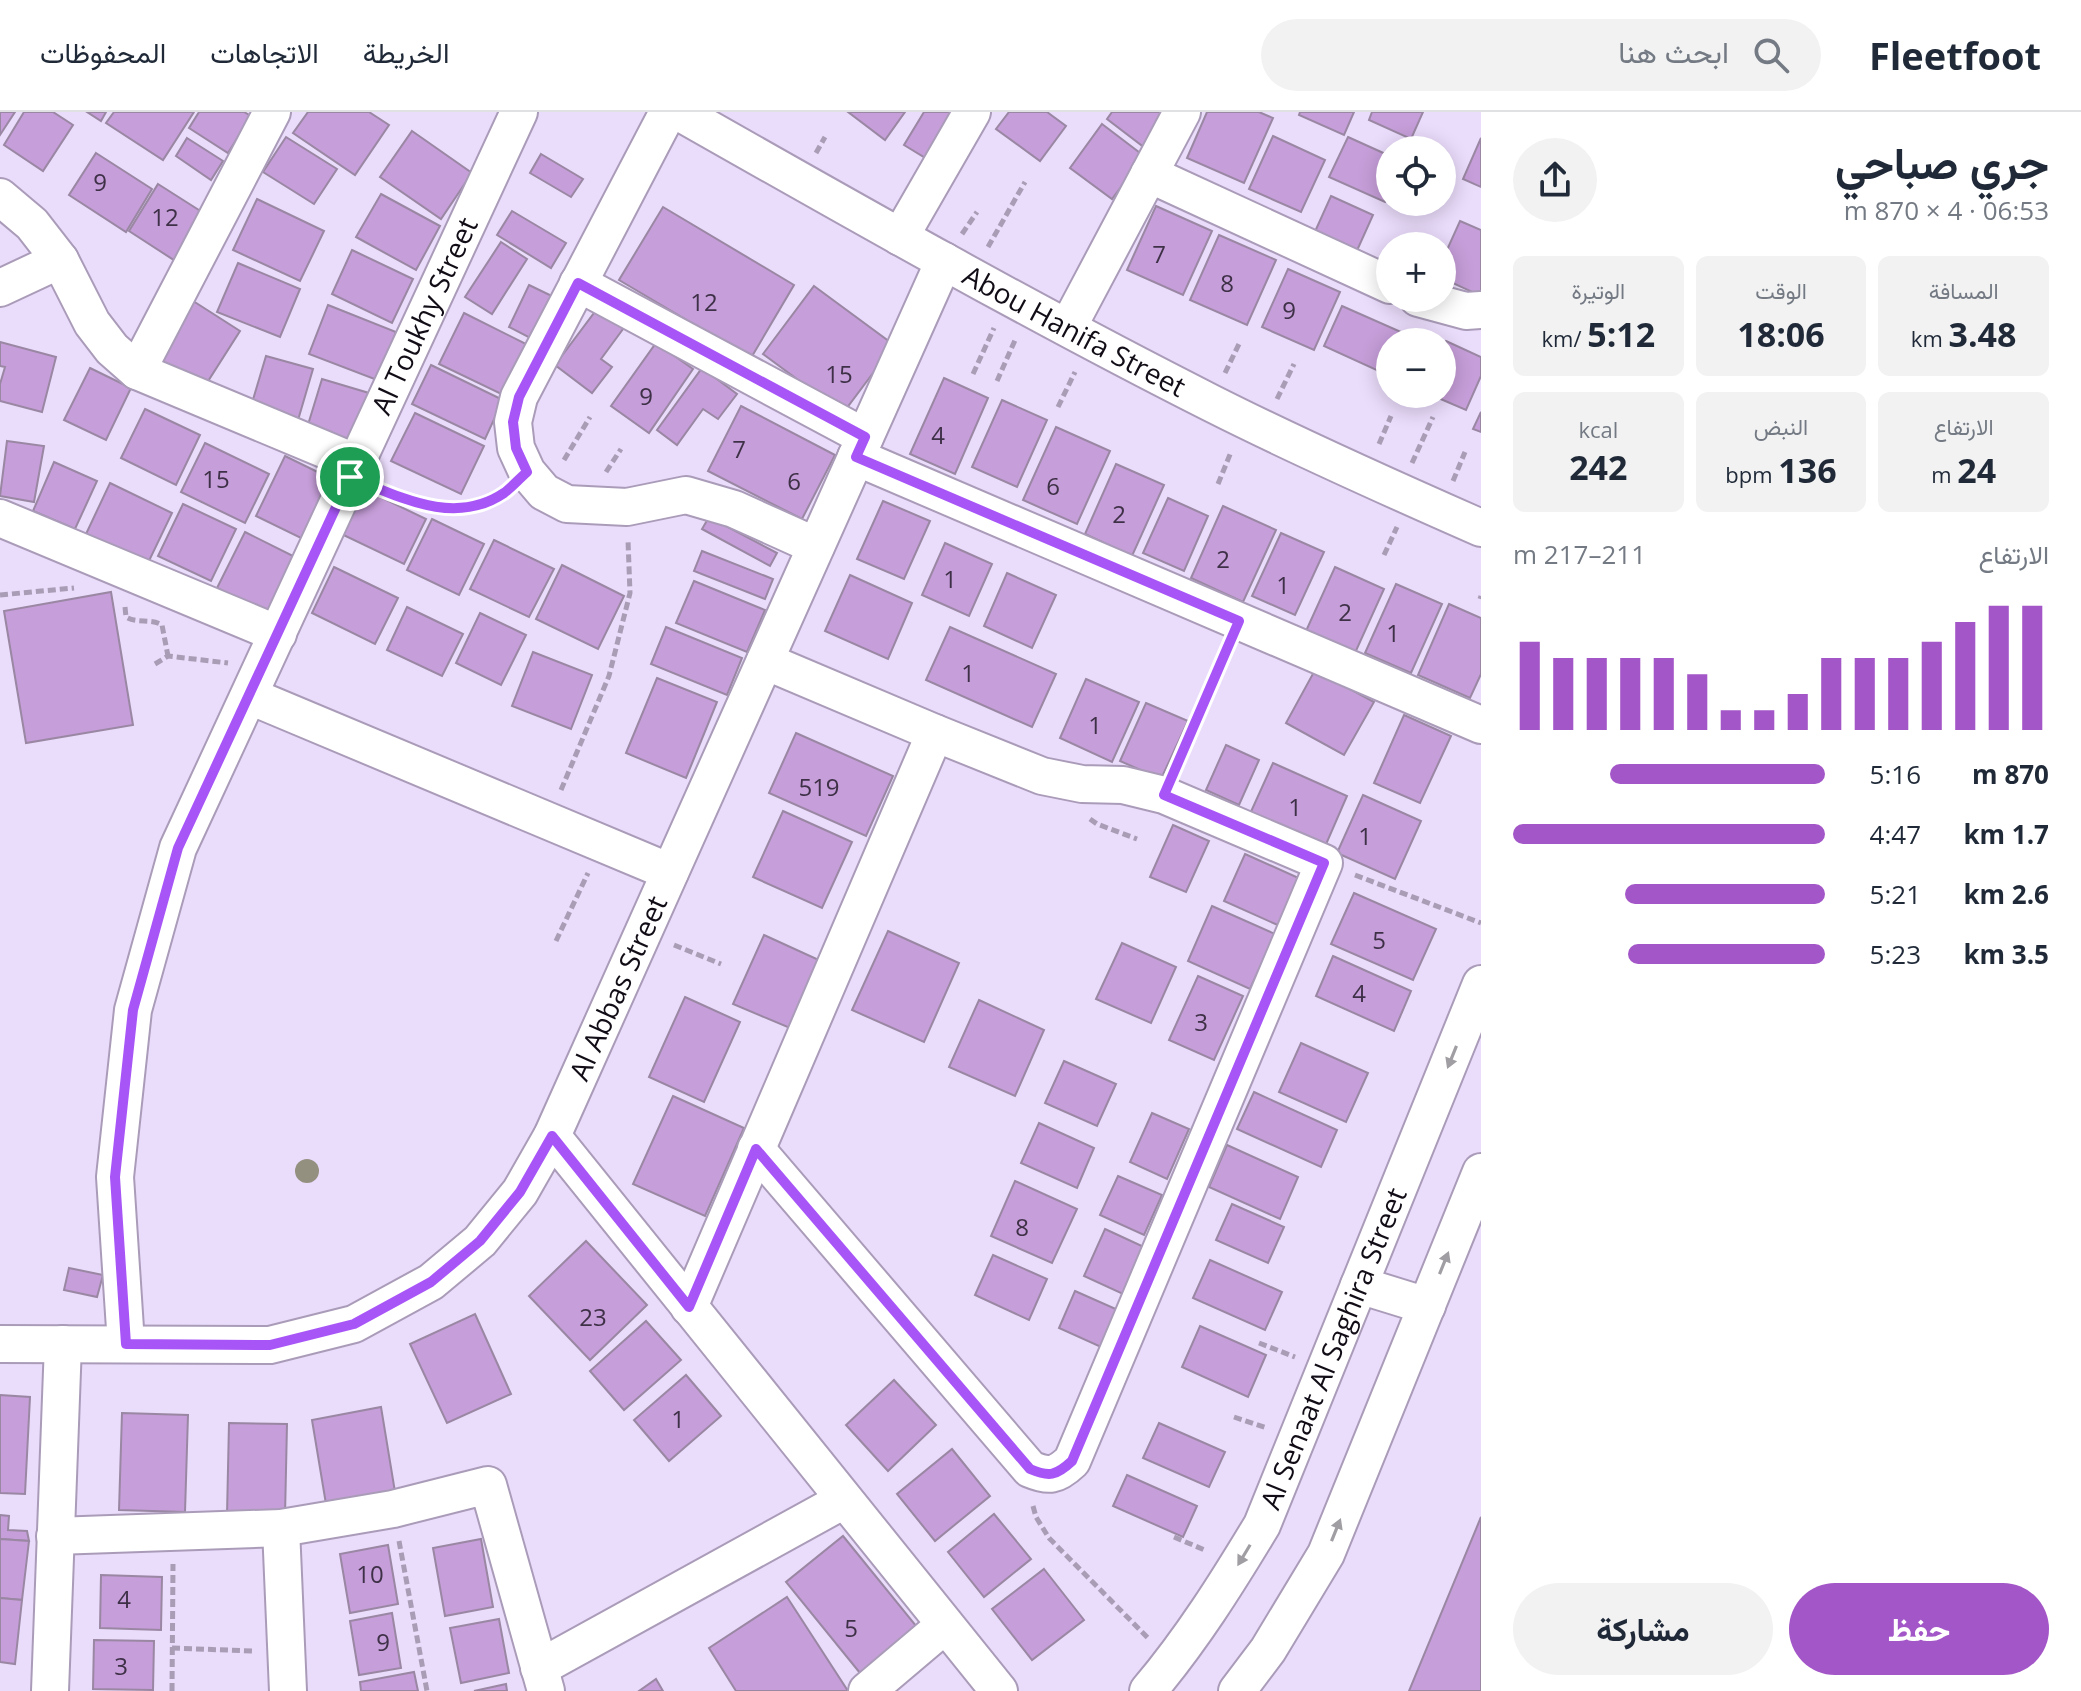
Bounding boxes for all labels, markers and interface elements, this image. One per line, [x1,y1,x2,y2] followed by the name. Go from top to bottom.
[1261,19,1821,91] search box
[1869,29,2041,81] text: Fleetfoot
[1618,31,1729,72] text: ابحث هنا
[40,33,166,71] text: المحفوظات
[210,33,319,71] text: الاتجاهات
[363,33,449,71] text: الخريطة
[1749,33,1793,77] icon: search
[1835,132,2049,192] text: جري صباحي
[1376,136,1456,408] map controls
[1376,136,1456,216] button: locate
[1513,138,1597,222] button: share
[93,165,107,198] house number: 9
[1844,192,2049,228] text: 06:53 · 4 × 870 m
[151,200,179,233] house number: 12
[362,211,486,420] street label: Al Toukhy Street
[1376,232,1456,312] button: +
[1152,237,1166,270] house number: 7
[957,255,1193,405] street label: Abou Hanifa Street
[1220,266,1234,299] house number: 8
[1571,275,1625,305] text: الوتيرة
[1755,275,1807,305] text: الوقت
[1929,275,1999,305] text: المسافة
[690,285,718,318] house number: 12
[1282,293,1296,326] house number: 9
[1587,311,1655,357] text: 5:12
[1737,311,1825,357] text: 18:06
[1948,311,2017,357] text: 3.48
[1541,323,1587,353] text: /km
[1911,323,1948,353] text: km
[1376,328,1456,408] button: −
[825,357,853,390] house number: 15
[639,379,653,412] house number: 9
[1754,411,1808,441] text: النبض
[1934,411,1994,441] text: الارتفاع
[1578,414,1618,444] text: kcal
[931,418,945,451] house number: 4
[732,432,746,465] house number: 7
[316,443,384,511] pin
[1569,444,1628,490] text: 242
[1778,447,1837,493] text: 136
[1957,447,1996,493] text: 24
[328,455,372,499] icon: arrive
[1725,459,1778,489] text: bpm
[1931,459,1957,489] text: m
[202,462,230,495] house number: 15
[787,464,801,497] house number: 6
[1046,469,1060,502] house number: 6
[1112,497,1126,530] house number: 2
[1513,536,1646,572] text: 211–217 m
[1978,536,2049,572] text: الارتفاع
[1216,542,1230,575] house number: 2
[943,562,957,595] house number: 1
[1276,568,1290,601] house number: 1
[1338,595,1352,628] house number: 2
[1386,616,1400,649] house number: 1
[961,656,975,689] house number: 1
[1088,708,1102,741] house number: 1
[1870,756,1921,792] text: 5:16
[1972,756,2049,792] text: 870 m
[798,770,840,803] house number: 519
[1288,790,1302,823] house number: 1
[1870,816,1921,852] text: 4:47
[1963,816,2049,852] text: 1.7 km
[1358,819,1372,852] house number: 1
[1870,876,1921,912] text: 5:21
[1963,876,2049,912] text: 2.6 km
[559,889,675,1086] street label: Al Abbas Street
[1372,923,1386,956] house number: 5
[1870,936,1921,972] text: 5:23
[1963,936,2049,972] text: 3.5 km
[1352,976,1366,1009] house number: 4
[1194,1005,1208,1038] house number: 3
[1445,1045,1458,1069] one-way arrow
[1250,1182,1415,1515] street label: Al Senaat Al Saghira Street
[1015,1210,1029,1243] house number: 8
[1438,1251,1451,1275] one-way arrow
[579,1300,607,1333] house number: 23
[671,1402,685,1435] house number: 1
[1330,1518,1343,1542] one-way arrow
[1238,1544,1252,1566] one-way arrow
[356,1557,384,1590] house number: 10
[117,1582,131,1615] house number: 4
[1513,1583,1773,1675] button: مشاركة
[1789,1583,2049,1675] button: حفظ
[844,1611,858,1644] house number: 5
[376,1625,390,1658] house number: 9
[114,1649,128,1682] house number: 3

